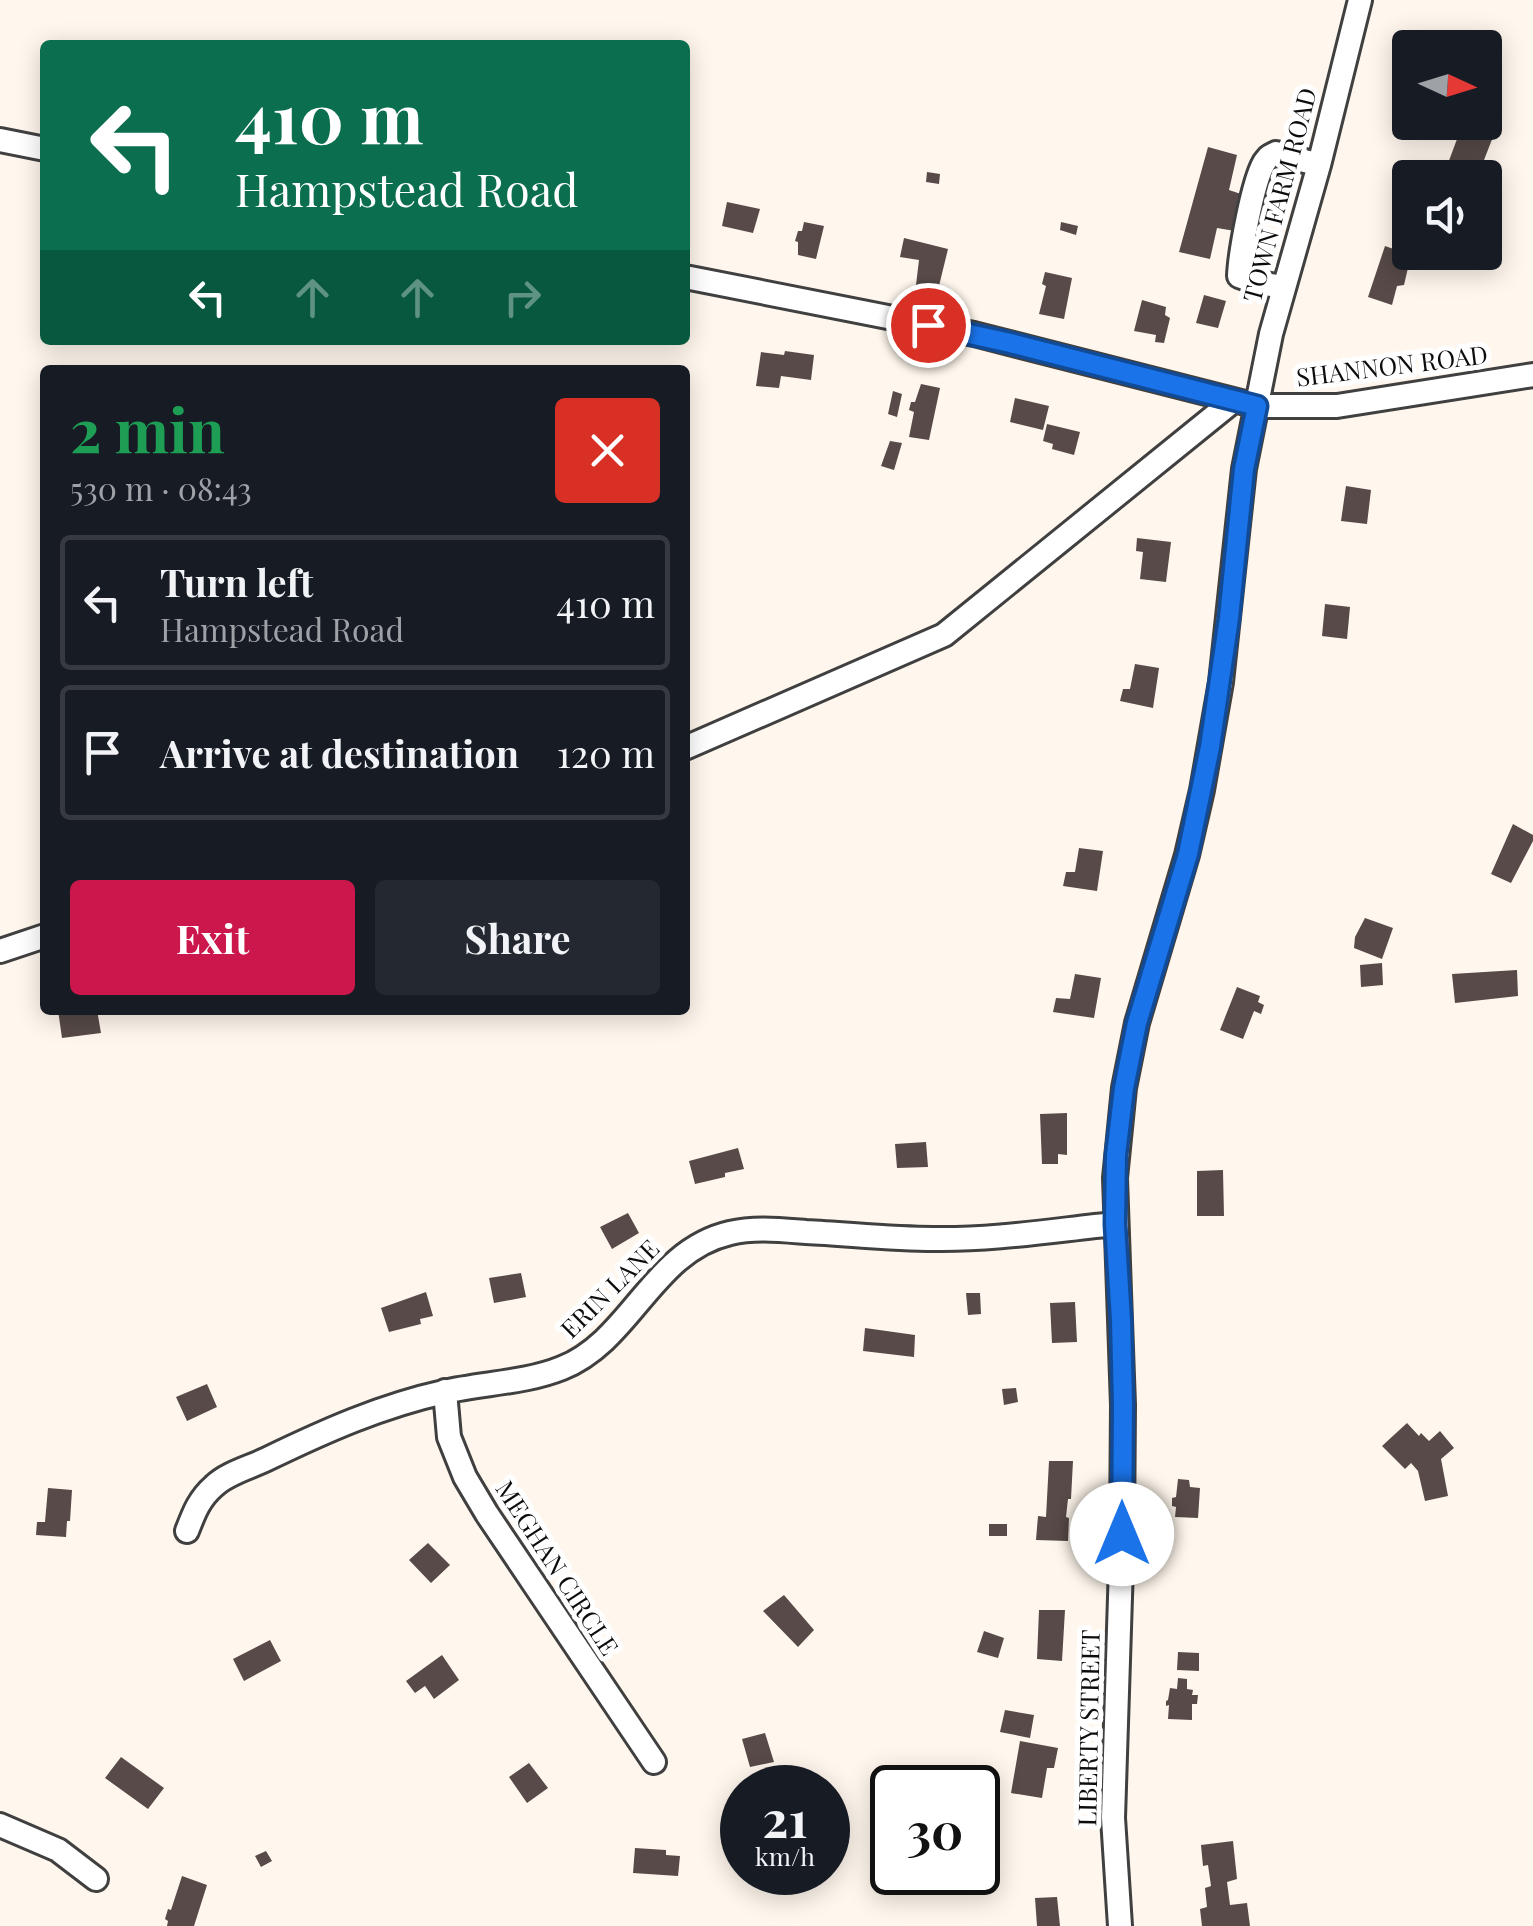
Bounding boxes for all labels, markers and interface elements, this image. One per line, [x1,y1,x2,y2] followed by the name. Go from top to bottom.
[1392,30,1502,140] north arrow
[1392,30,1502,270] map controls
[235,68,424,162] text: 410 m
[70,80,200,210] icon: left
[1234,84,1323,305] street label: TOWN FARM ROAD
[235,158,578,218] text: Hampstead Road
[1392,160,1502,270] button: sound
[180,270,235,325] icon: left
[285,270,340,325] icon: ahead
[390,270,445,325] icon: ahead
[495,270,550,325] icon: right
[886,283,971,368] pin
[901,298,956,353] icon: arrive
[1294,336,1489,393] street label: SHANNON ROAD
[70,388,225,468] text: 2 min
[555,398,660,503] button: close
[70,466,252,509] text: 530 m · 08:43
[160,556,313,607] text: Turn left
[75,575,130,630] icon: left
[556,577,655,628] text: 410 m
[160,607,404,650] text: Hampstead Road
[75,725,130,780] icon: arrive
[160,727,519,778] text: Arrive at destination
[557,727,655,778] text: 120 m
[70,880,355,995] button: Exit
[375,880,660,995] button: Share
[553,1232,665,1344] street label: ERIN LANE
[490,1474,627,1661] street label: MEGHAN CIRCLE
[1070,1482,1174,1586] position arrow
[1069,1629,1106,1827] street label: LIBERTY STREET
[870,1765,1000,1895] speed limit sign: 30
[762,1784,808,1851] text: 21
[755,1839,815,1872] text: km/h

